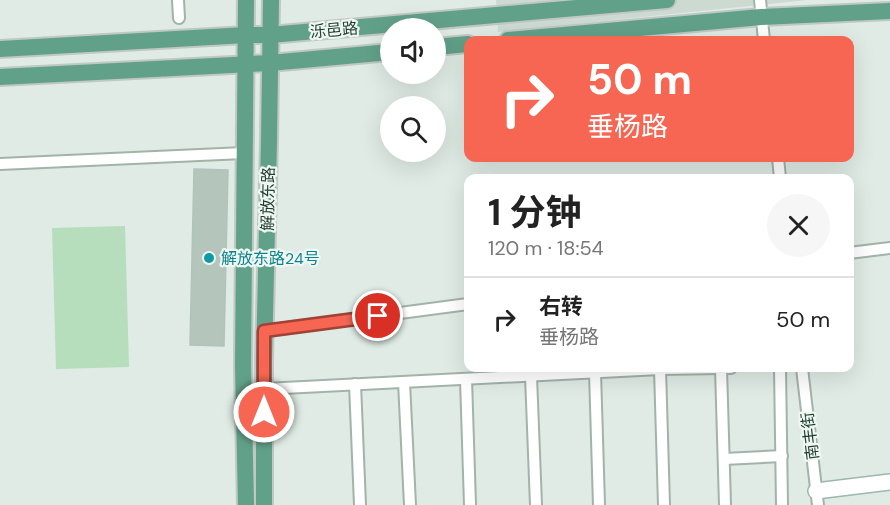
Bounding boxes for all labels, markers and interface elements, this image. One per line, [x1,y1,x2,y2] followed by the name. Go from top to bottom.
[309,17,359,43] street label: 泺邑路
[380,18,446,162] map controls
[380,18,446,84] button: sound
[587,52,692,107] text: 50 m
[488,60,566,138] icon: right
[380,96,446,162] button: search
[587,109,668,144] text: 垂杨路
[257,167,279,231] street label: 解放东路
[488,189,582,236] text: 1 分钟
[767,194,830,257] button: close
[488,235,604,261] text: 120 m · 18:54
[221,248,320,269] place label: 解放东路24号
[202,251,216,265] marker: 解放东路24号
[352,290,403,341] pin
[539,292,583,321] text: 右转
[361,299,394,332] icon: arrive
[488,303,521,336] icon: right
[776,305,830,334] text: 50 m
[539,324,599,350] text: 垂杨路
[232,380,296,444] position arrow
[797,411,823,461] street label: 南丰街

